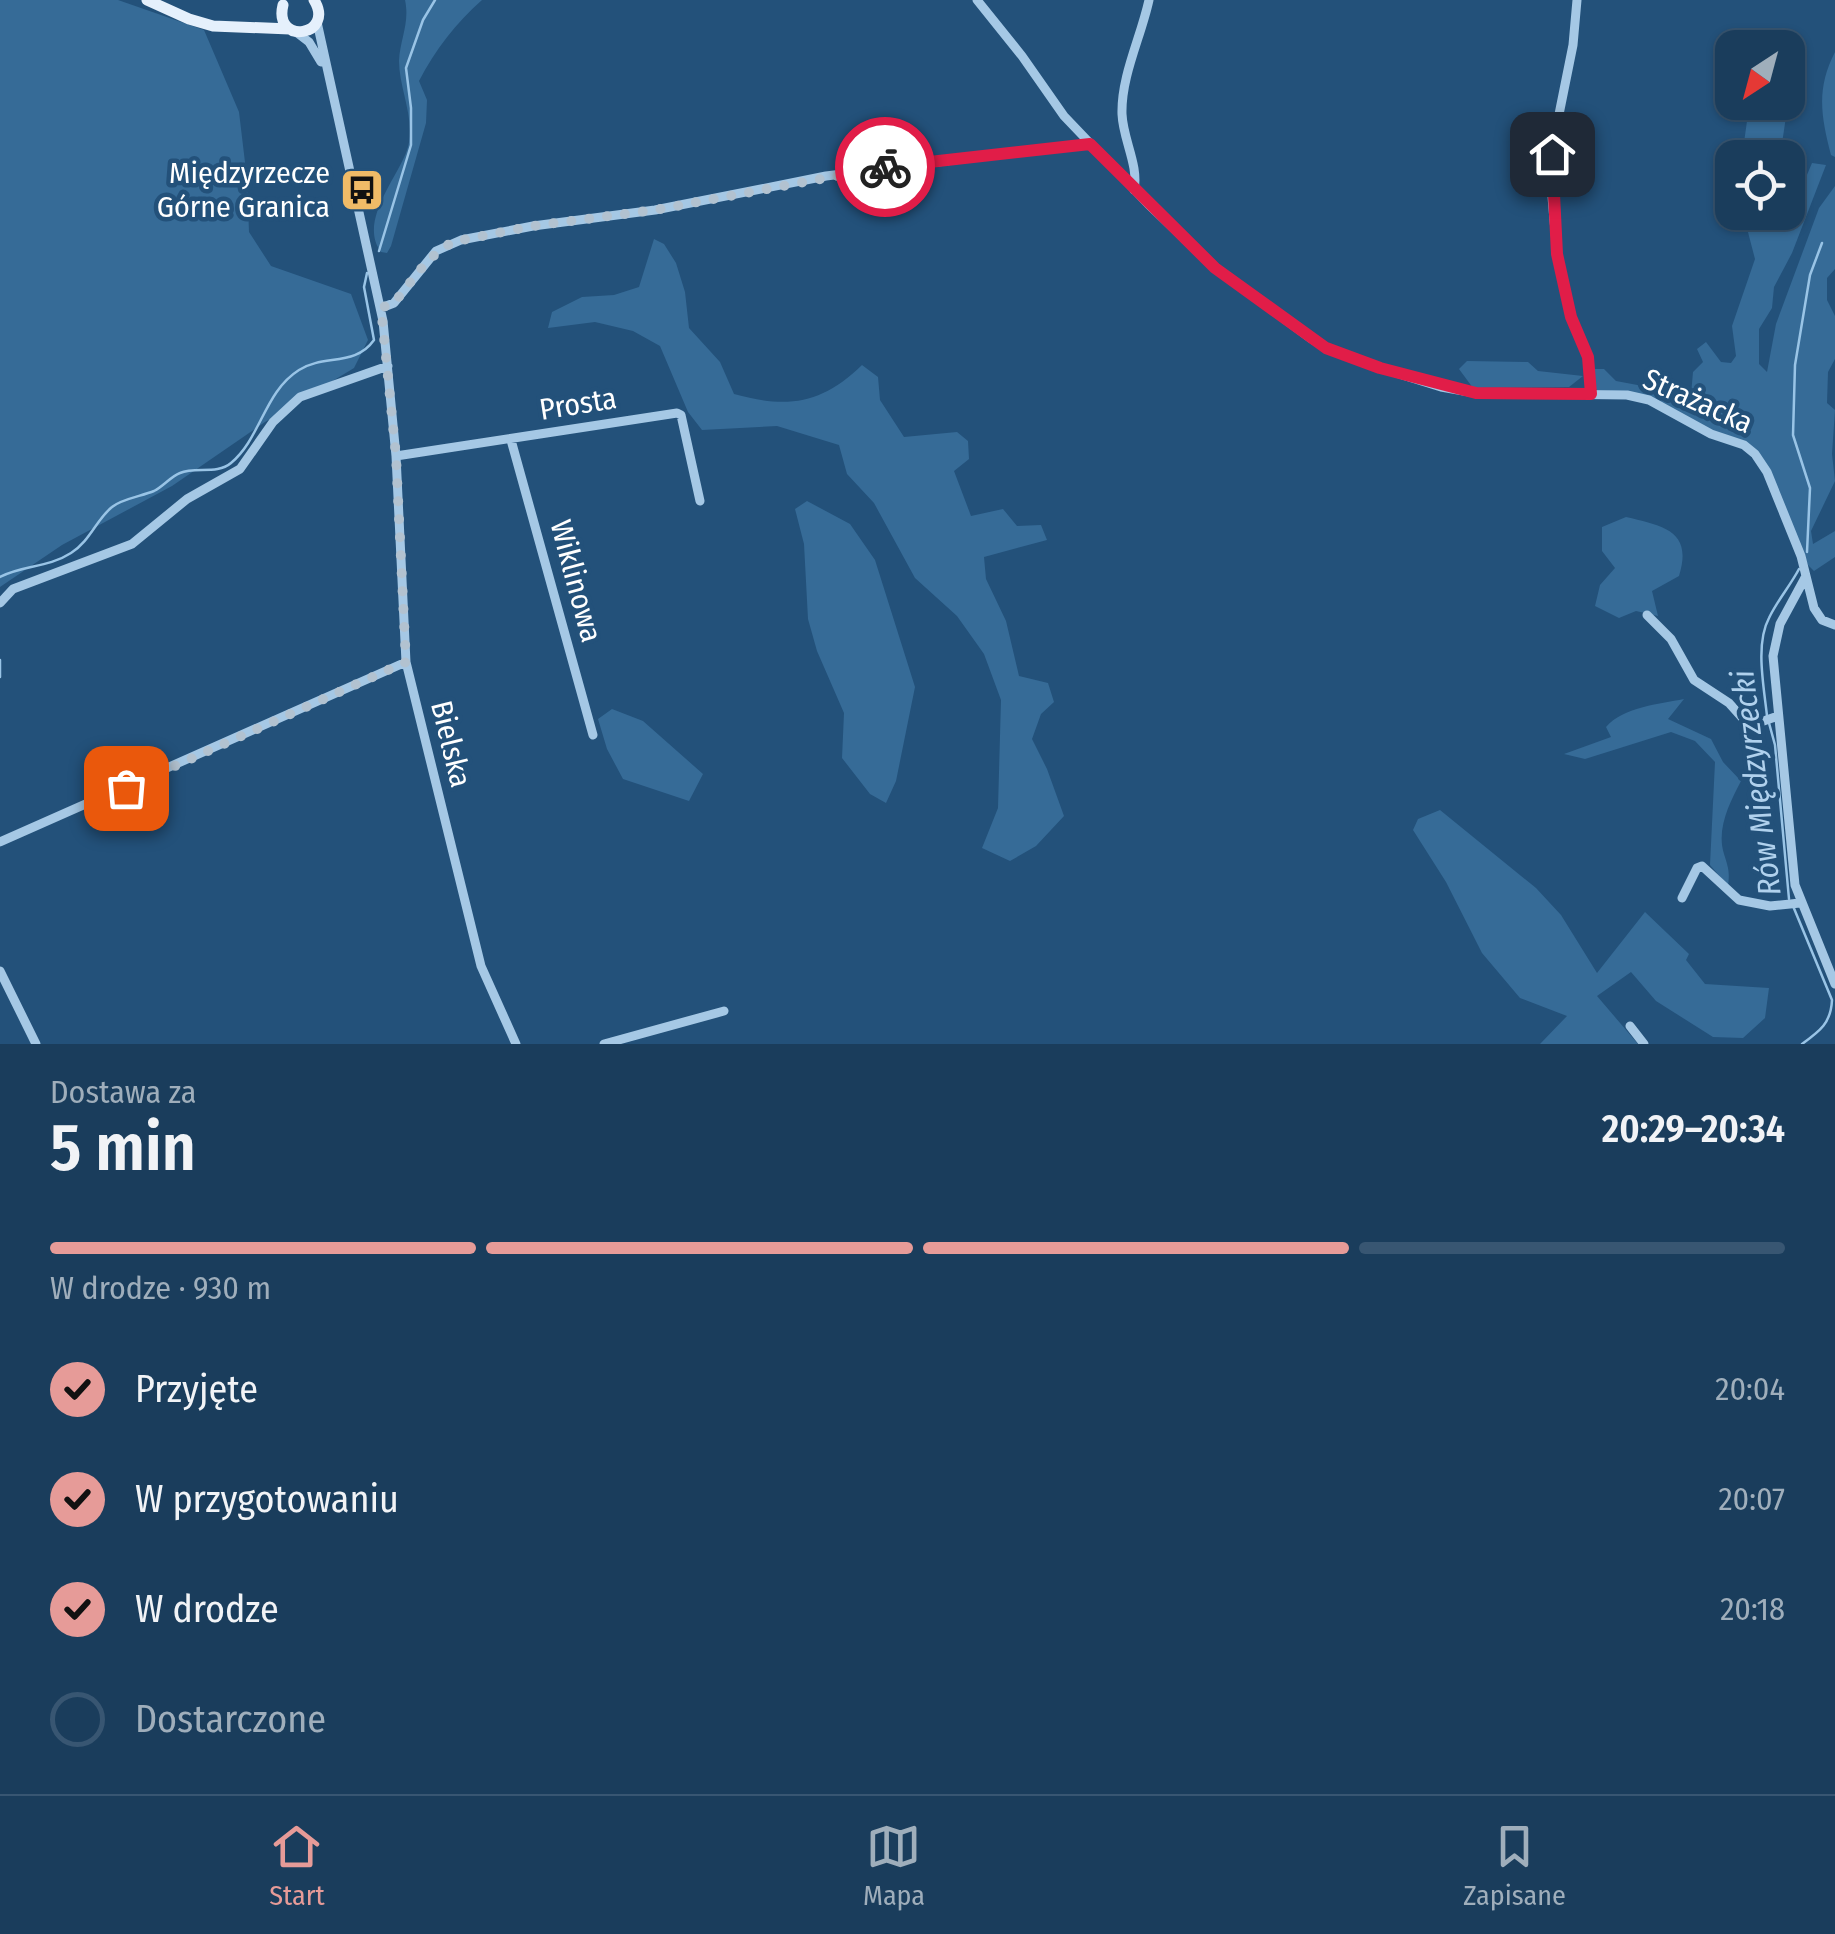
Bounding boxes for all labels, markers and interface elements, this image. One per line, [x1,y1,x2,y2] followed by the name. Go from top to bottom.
[1715,30,1805,120] north arrow
[1715,30,1805,230] map controls
[1510,112,1595,197] pin
[835,117,935,217] courier
[1525,127,1580,182] icon: home
[858,140,913,195] icon: bike
[1715,140,1805,230] button: locate
[157,155,330,225] place label: Międzyrzecze Górne Granica
[339,167,385,213] bus stop icon: Międzyrzecze Górne Granica
[1638,361,1758,441] street label: Strażacka
[537,380,619,428] street label: Prosta
[542,516,610,646] street label: Wiklinowa
[1723,668,1789,898] water label: Rów Międzyrzecki
[423,697,479,791] street label: Bielska
[84,746,169,831] pin
[99,761,154,816] icon: bag
[50,1073,197,1111] text: Dostawa za
[1602,1106,1785,1152] text: 20:29–20:34
[50,1109,196,1187] text: 5 min
[50,1269,271,1307] text: W drodze · 930 m
[50,1362,105,1417] icon: check
[135,1366,258,1412] text: Przyjęte
[1715,1370,1785,1408] text: 20:04
[50,1472,105,1527] icon: check
[135,1476,399,1522] text: W przygotowaniu
[1718,1480,1785,1518] text: 20:07
[50,1582,105,1637] icon: check
[135,1586,279,1632] text: W drodze
[1720,1590,1785,1628] text: 20:18
[135,1696,326,1742] text: Dostarczone
[269,1819,325,1912] tab: Start
[863,1819,925,1912] tab: Mapa
[1463,1819,1566,1912] tab: Zapisane

